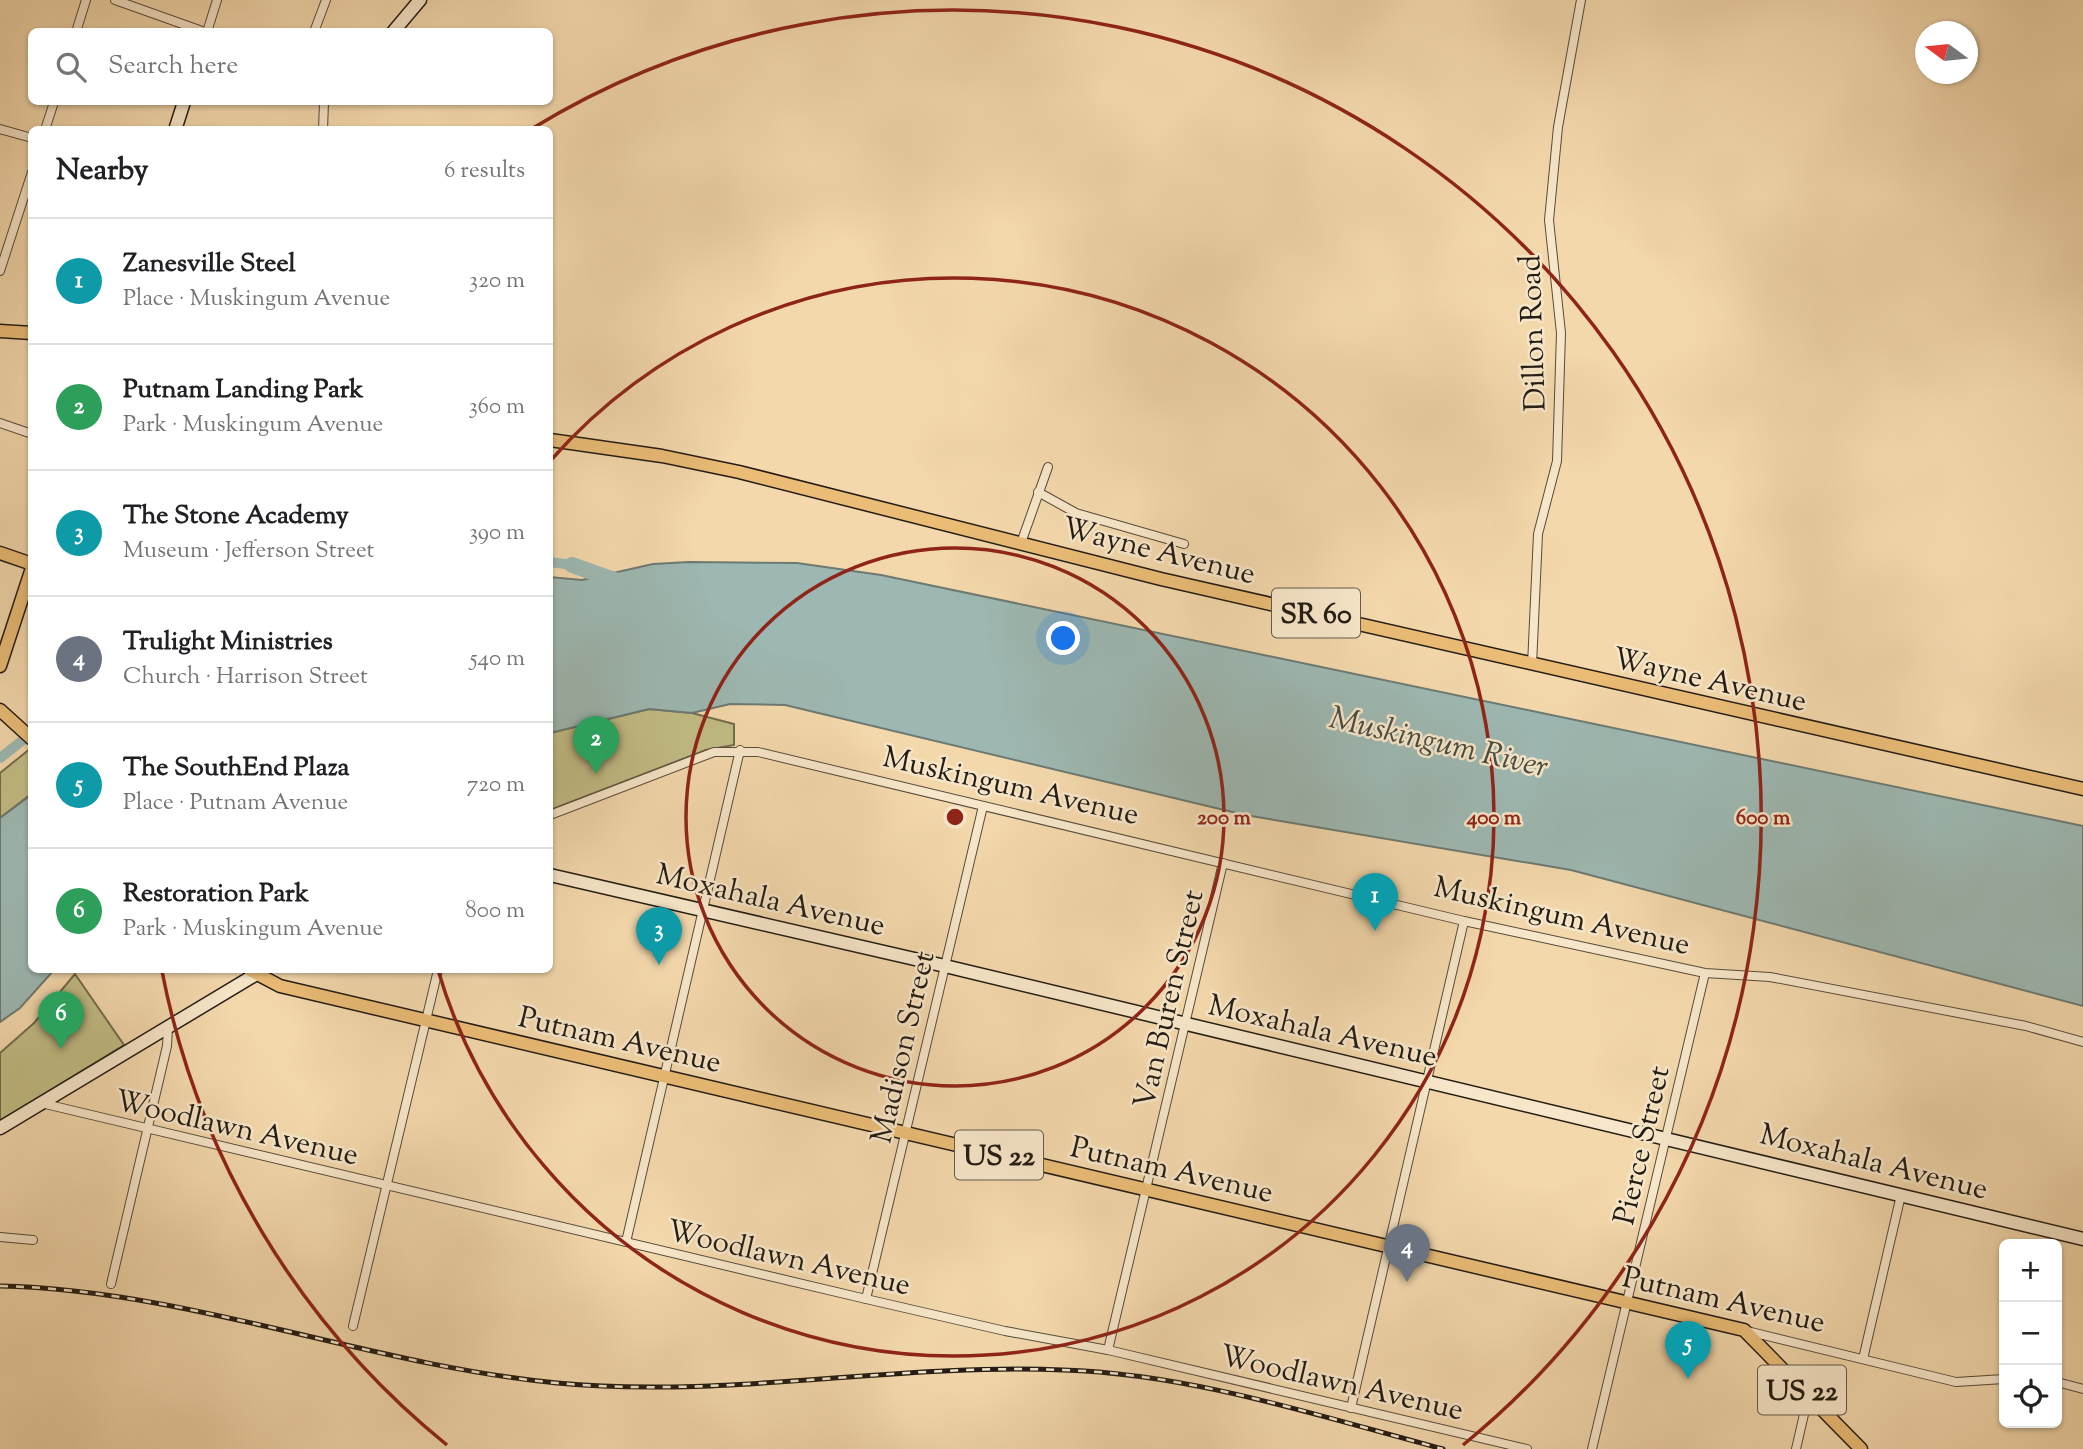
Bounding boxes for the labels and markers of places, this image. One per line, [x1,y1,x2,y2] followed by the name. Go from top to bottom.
[573,716,619,774] pin: 2
[943,805,967,829] centre of rings
[1352,873,1398,931] pin: 1
[636,907,682,965] pin: 3
[38,991,84,1049] pin: 6
[1384,1224,1430,1282] pin: 4
[1665,1321,1711,1379] pin: 5

